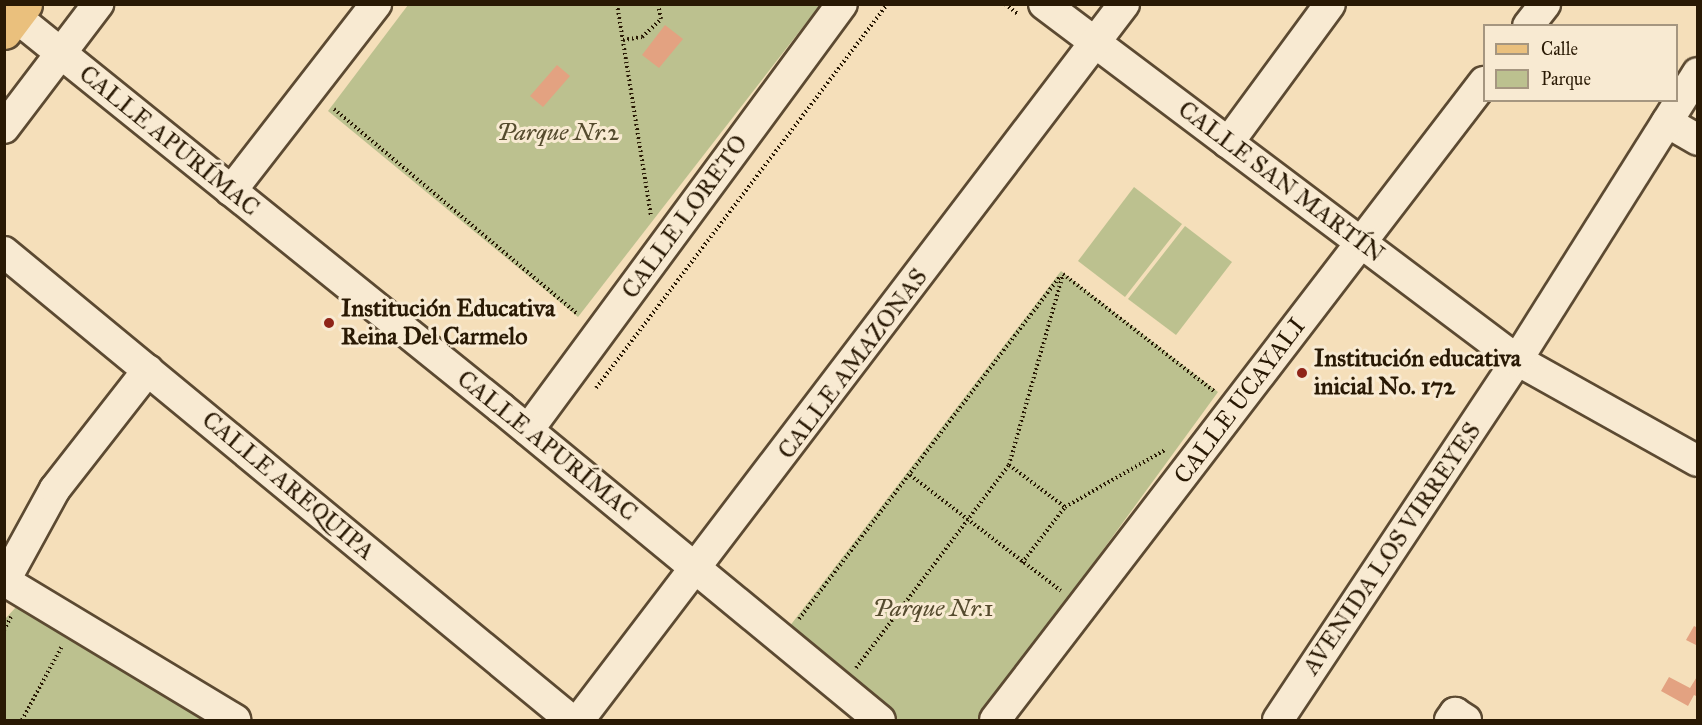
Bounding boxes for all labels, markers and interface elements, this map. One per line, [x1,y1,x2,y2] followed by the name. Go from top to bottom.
[1483,24,1678,102] legend
[1541,38,1578,60] text: Calle
[73,60,265,222] street label: CALLE APURÍMAC
[1541,68,1591,90] text: Parque
[1172,95,1390,269] street label: CALLE SAN MARTÍN
[497,119,619,147] park label: Parque Nr.2
[616,130,754,304] street label: CALLE LORETO
[772,263,934,465] street label: CALLE AMAZONAS
[341,295,555,351] place label: Institución Educativa Reina Del Carmelo
[1168,312,1312,490] street label: CALLE UCAYALI
[322,316,336,330] marker: Institución Educativa Reina Del Carmelo
[1314,345,1521,401] place label: Institución educativa inicial No. 172
[451,365,643,527] street label: CALLE APURÍMAC
[1295,366,1309,380] marker: Institución educativa inicial No. 172
[196,406,380,566] street label: CALLE AREQUIPA
[1297,417,1487,681] street label: AVENIDA LOS VIRREYES
[873,595,993,623] park label: Parque Nr.1

